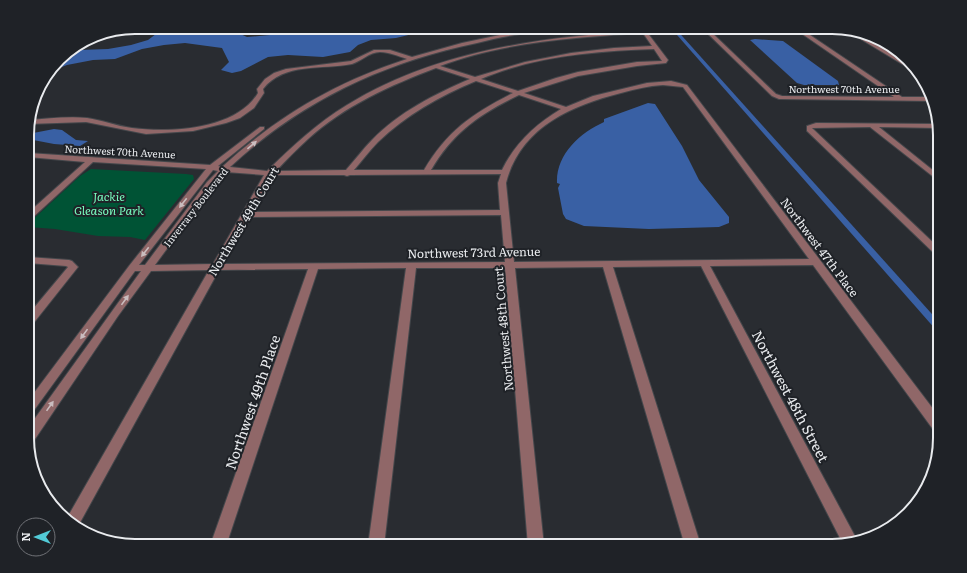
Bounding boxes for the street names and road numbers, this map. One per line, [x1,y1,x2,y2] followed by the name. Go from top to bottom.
[788,81,900,96] street label: Northwest 70th Avenue
[64,141,176,161] street label: Northwest 70th Avenue
[203,163,283,279] street label: Northwest 49th Court
[159,164,231,250] street label: Inverrary Boulevard
[777,194,863,300] street label: Northwest 47th Place
[407,242,541,262] street label: Northwest 73rd Avenue
[489,266,517,392] street label: Northwest 48th Court
[748,326,834,466] street label: Northwest 48th Street
[220,332,284,472] street label: Northwest 49th Place

